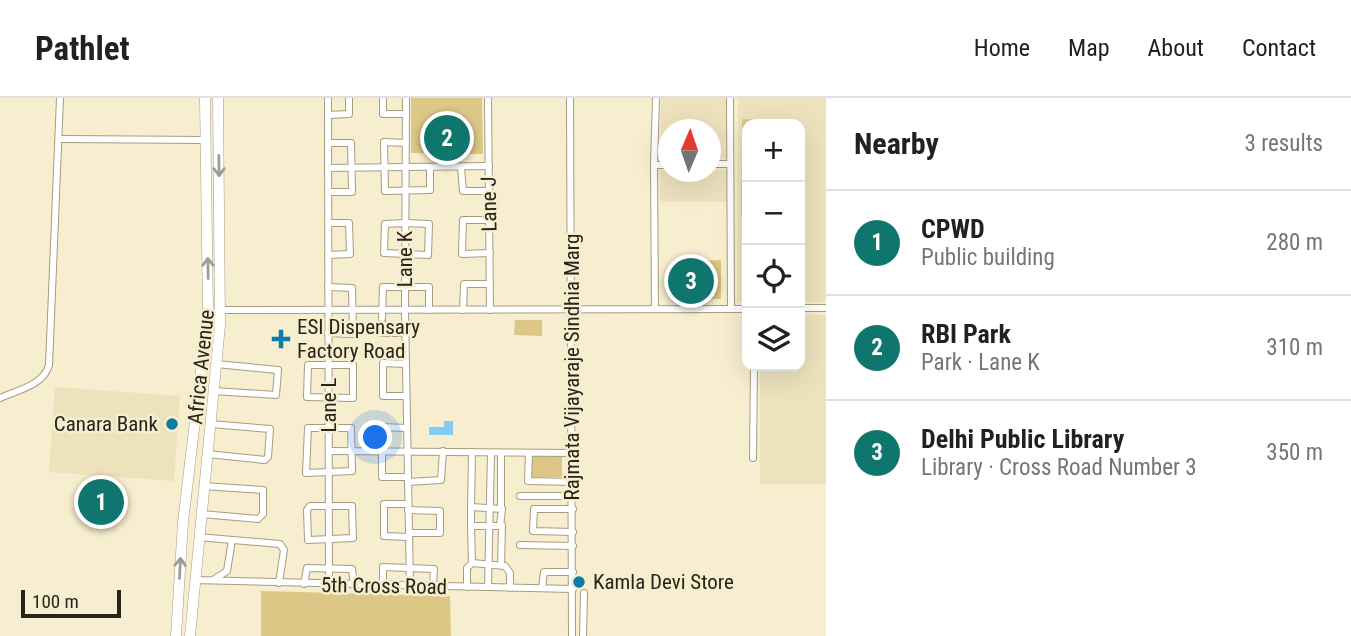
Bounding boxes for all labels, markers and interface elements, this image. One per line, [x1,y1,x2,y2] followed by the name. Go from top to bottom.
[35,29,130,68] text: Pathlet
[974,34,1030,62] text: Home
[1068,34,1110,62] text: Map
[1148,34,1204,62] text: About
[1242,34,1316,62] text: Contact
[424,112,470,164] pin: 2
[658,119,721,182] north arrow
[742,119,805,371] map controls
[742,119,805,182] button: +
[854,126,939,161] text: Nearby
[1245,130,1323,157] text: 3 results
[212,154,226,177] one-way arrow
[477,176,501,232] street label: Lane J
[742,182,805,245] button: −
[921,214,985,244] text: CPWD
[871,229,883,256] text: 1
[1266,229,1323,256] text: 280 m
[393,230,417,287] street label: Lane K
[560,234,584,500] street label: Rajmata Vijayaraje Sindhia Marg
[921,244,1055,271] text: Public building
[742,245,805,308] button: locate
[668,255,714,307] pin: 3
[201,257,214,280] one-way arrow
[183,308,219,425] street label: Africa Avenue
[742,308,805,371] button: layers
[297,315,420,363] place label: ESI Dispensary Factory Road
[921,319,1011,349] text: RBI Park
[271,329,291,349] marker: ESI Dispensary Factory Road
[871,334,883,361] text: 2
[1266,334,1323,361] text: 310 m
[921,349,1040,376] text: Park · Lane K
[317,378,341,432] street label: Lane L
[54,412,159,436] place label: Canara Bank
[164,416,180,432] marker: Canara Bank
[358,420,392,454] your location
[921,424,1124,454] text: Delhi Public Library
[871,439,883,466] text: 3
[1266,439,1323,466] text: 350 m
[921,454,1197,481] text: Library · Cross Road Number 3
[78,476,124,528] pin: 1
[174,557,187,580] one-way arrow
[593,570,734,594] place label: Kamla Devi Store
[321,573,447,599] street label: 5th Cross Road
[571,574,587,590] marker: Kamla Devi Store
[21,587,121,619] scale bar
[32,590,79,613] text: 100 m

